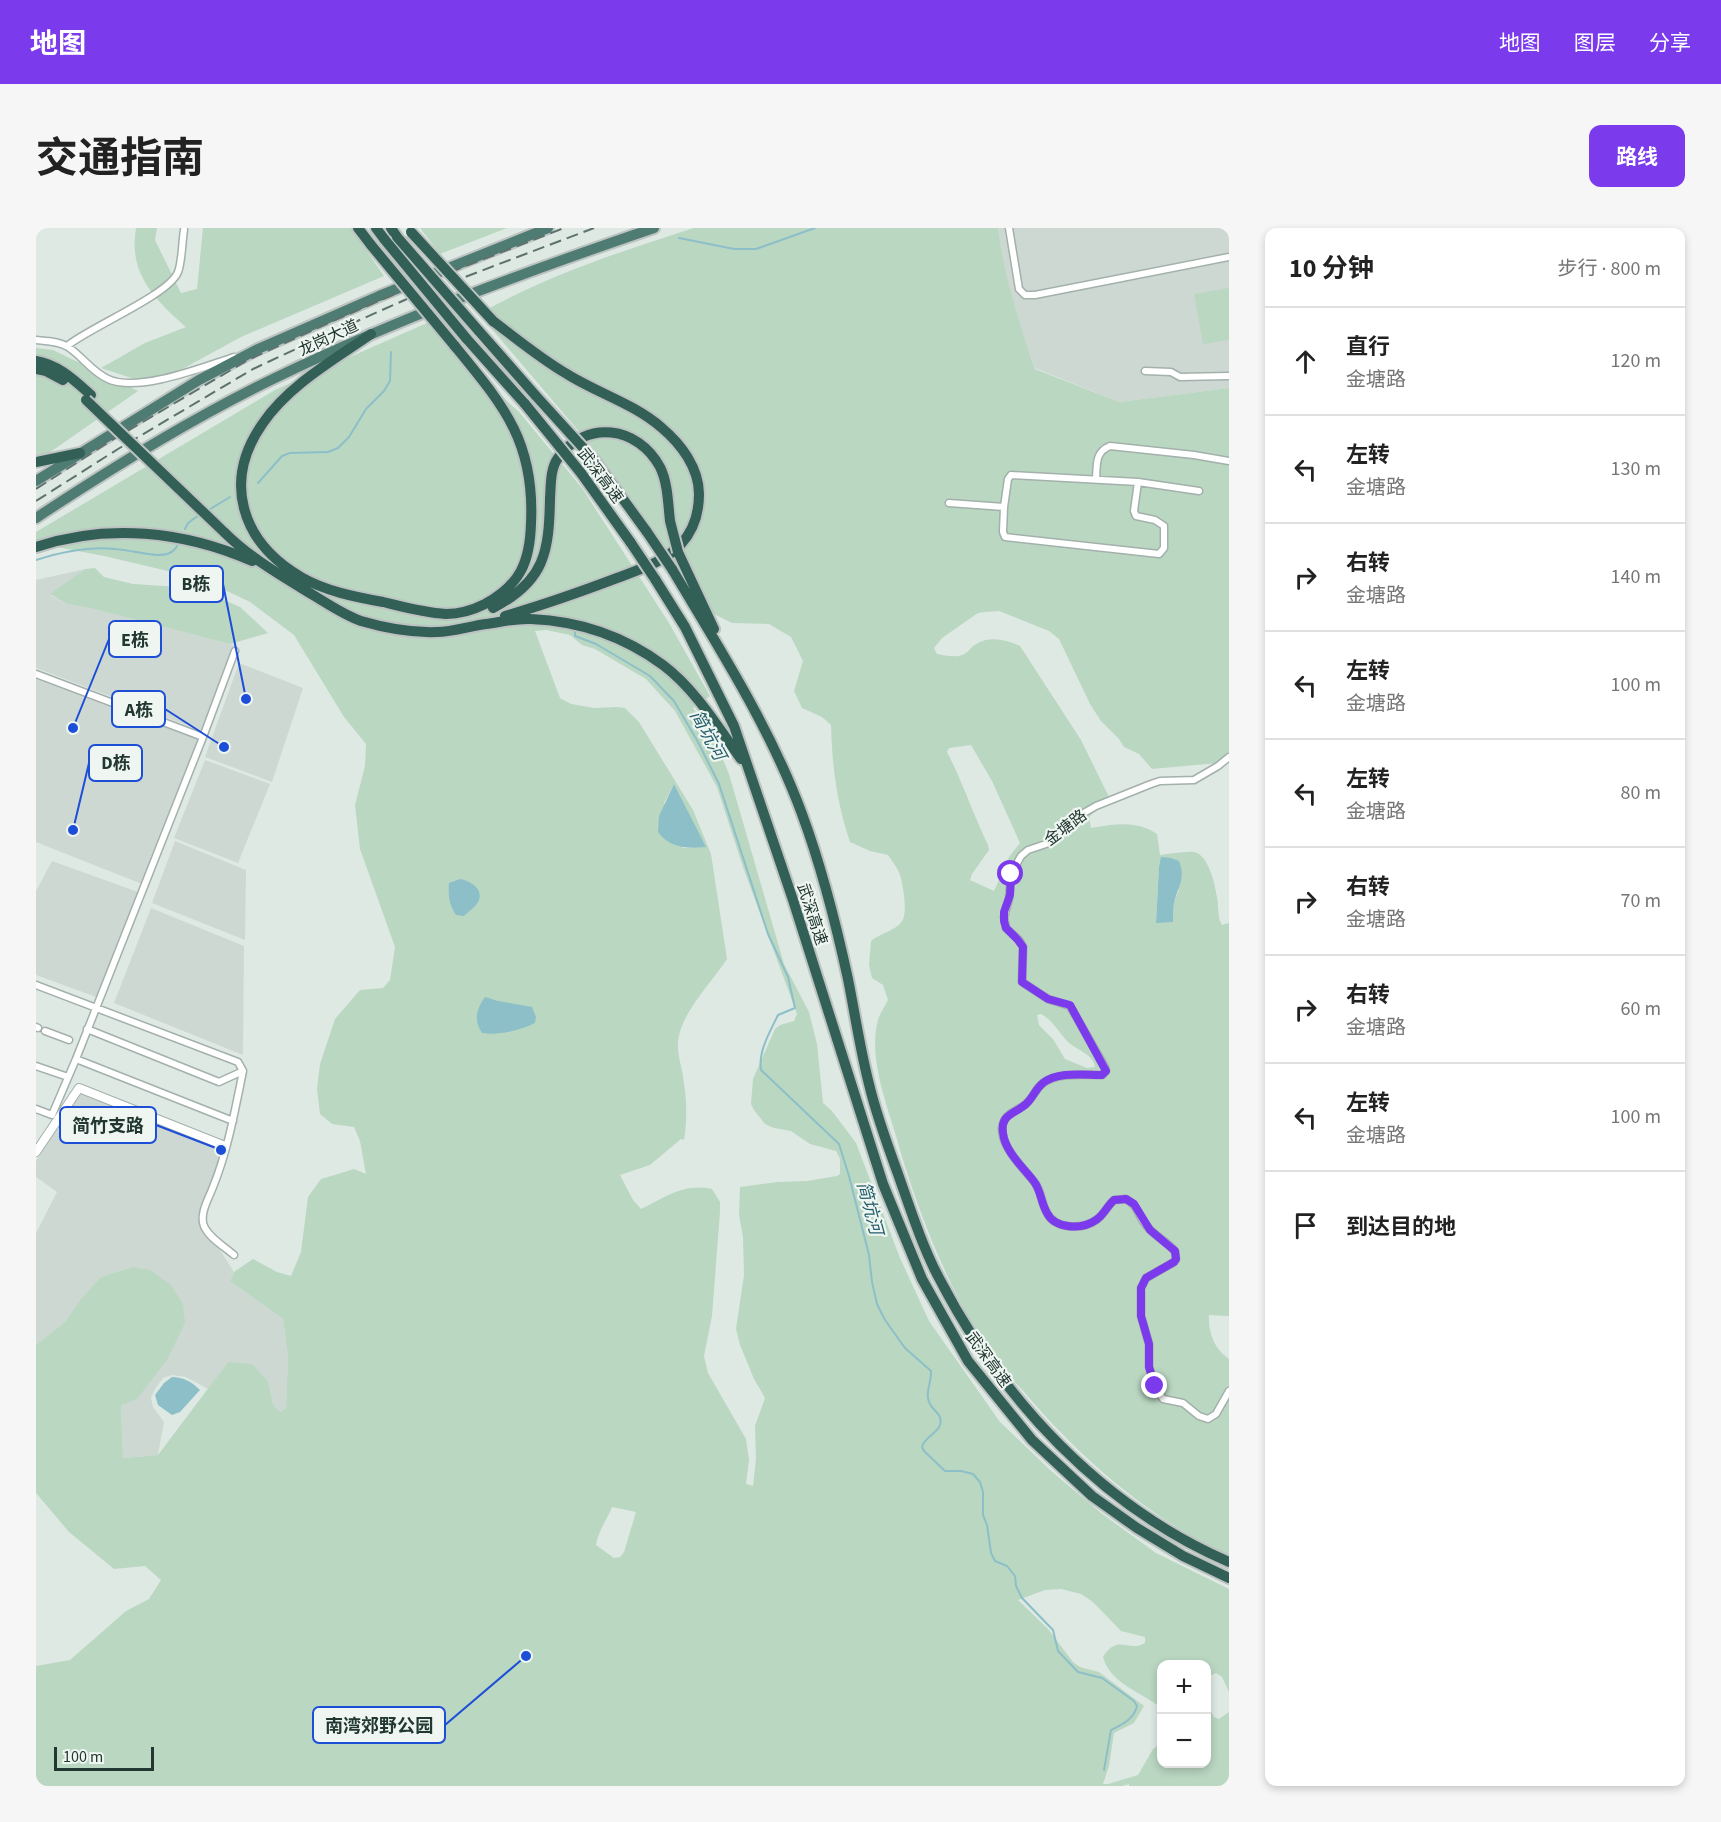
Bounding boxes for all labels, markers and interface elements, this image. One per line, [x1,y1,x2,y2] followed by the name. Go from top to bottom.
[30,24,86,64] text: 地图
[1499,28,1541,58] text: 地图
[1574,28,1616,58] text: 图层
[1649,28,1691,58] text: 分享
[1589,125,1685,187] button: 路线
[36,129,204,189] text: 交通指南
[1289,250,1374,287] text: 10 分钟
[1558,255,1661,283] text: 步行 · 800 m
[295,314,362,361] street label: 龙岗大道
[1346,331,1390,363] text: 直行
[1289,345,1322,378] icon: ahead
[1611,347,1661,375] text: 120 m
[1346,366,1406,394] text: 金塘路
[1346,439,1390,471] text: 左转
[572,443,628,508] street label: 武深高速
[1289,453,1322,486] icon: left
[1611,455,1661,483] text: 130 m
[1346,474,1406,502] text: 金塘路
[1346,547,1390,579] text: 右转
[1289,561,1322,594] icon: right
[1611,563,1661,591] text: 140 m
[170,566,223,602] callout: B栋
[182,572,210,597] text: B栋
[1346,582,1406,610] text: 金塘路
[109,621,161,657] callout: E栋
[121,628,149,653] text: E栋
[1346,655,1390,687] text: 左转
[1289,669,1322,702] icon: left
[1611,671,1661,699] text: 100 m
[1346,690,1406,718] text: 金塘路
[112,691,165,727] callout: A栋
[124,698,153,723] text: A栋
[684,706,733,768] water label: 简坑河
[89,745,142,781] callout: D栋
[101,751,131,776] text: D栋
[1346,763,1390,795] text: 左转
[1289,777,1322,810] icon: left
[1621,779,1661,807] text: 80 m
[1346,798,1406,826] text: 金塘路
[1040,805,1091,851] street label: 金塘路
[997,860,1023,886] route start
[1346,871,1390,903] text: 右转
[792,880,832,948] street label: 武深高速
[1289,885,1322,918] icon: right
[1621,887,1661,915] text: 70 m
[1346,906,1406,934] text: 金塘路
[1346,979,1390,1011] text: 右转
[1289,993,1322,1026] icon: right
[1621,995,1661,1023] text: 60 m
[1346,1014,1406,1042] text: 金塘路
[1346,1087,1390,1119] text: 左转
[1289,1101,1322,1134] icon: left
[1611,1103,1661,1131] text: 100 m
[60,1107,156,1143] callout: 简竹支路
[72,1114,144,1139] text: 简竹支路
[1346,1122,1406,1150] text: 金塘路
[850,1179,889,1240] water label: 简坑河
[1289,1209,1322,1242] icon: arrive
[1346,1211,1456,1243] text: 到达目的地
[960,1327,1016,1392] street label: 武深高速
[1141,1372,1167,1398] route end
[1157,1660,1211,1768] map controls
[1157,1660,1211,1714] button: +
[313,1707,445,1743] callout: 南湾郊野公园
[325,1714,433,1739] text: 南湾郊野公园
[1157,1714,1211,1768] button: −
[54,1744,154,1772] scale bar
[63,1746,103,1768] text: 100 m

